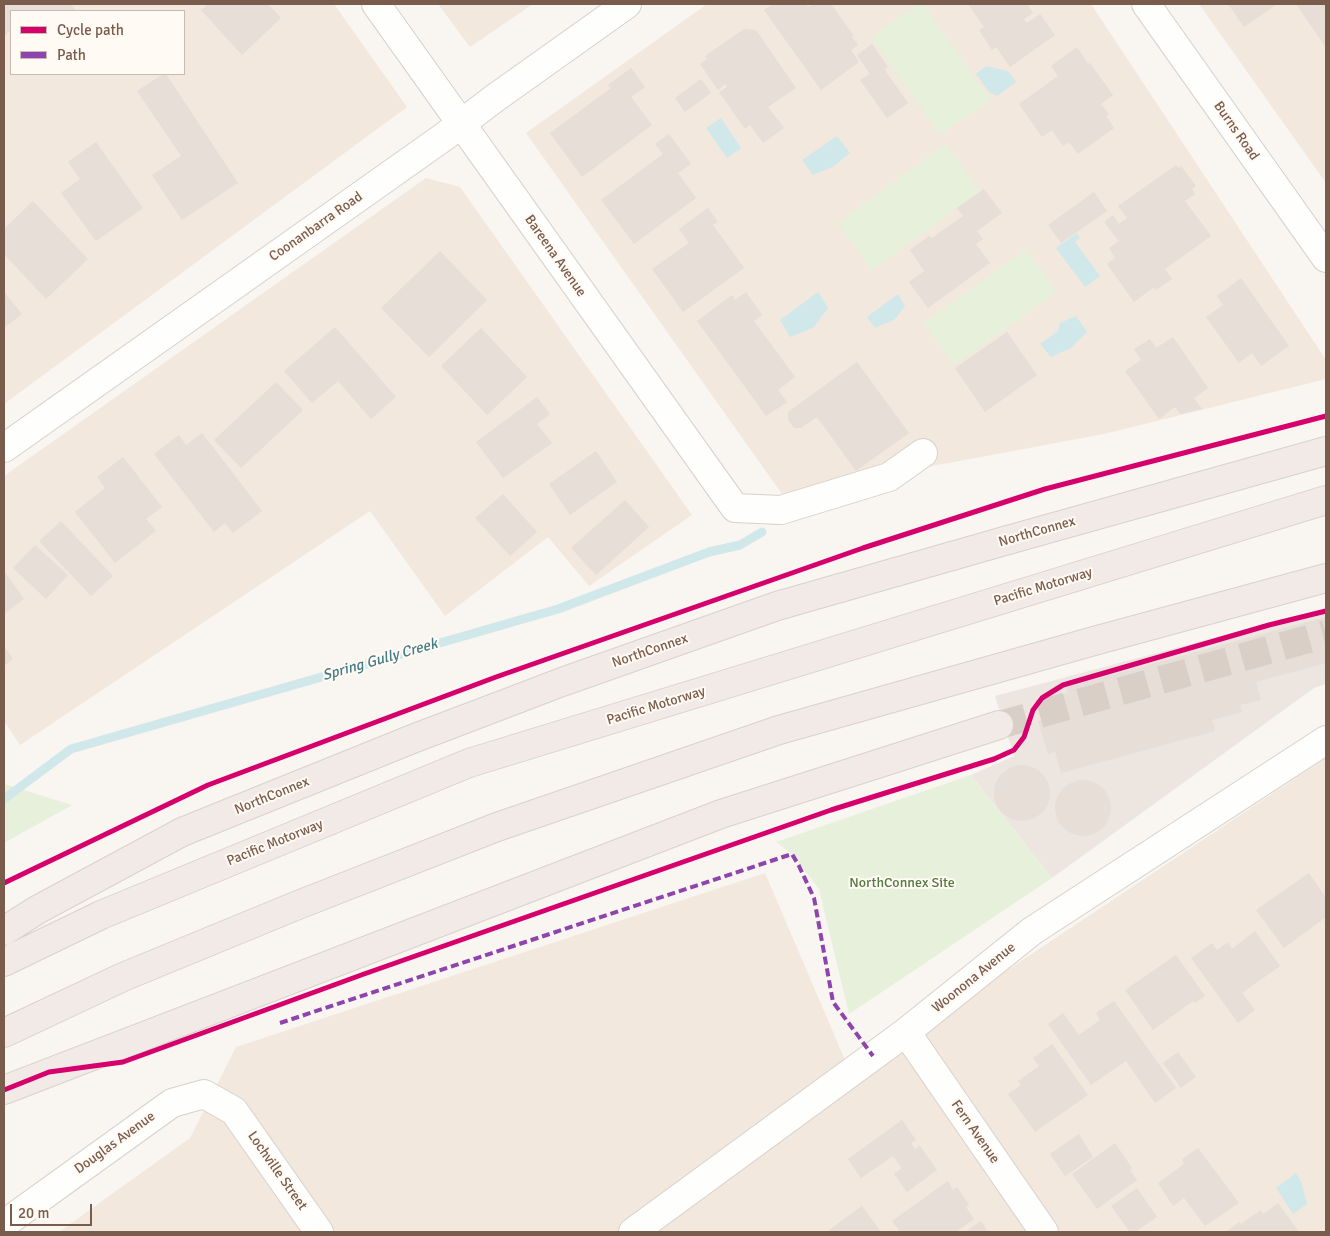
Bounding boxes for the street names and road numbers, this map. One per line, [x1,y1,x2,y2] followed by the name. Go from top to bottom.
[1210,98,1262,164] street label: Burns Road
[266,189,366,265] street label: Coonanbarra Road
[521,212,589,300] street label: Bareena Avenue
[997,513,1077,551] street label: NorthConnex
[992,564,1094,610] street label: Pacific Motorway
[610,630,690,672] street label: NorthConnex
[605,683,707,729] street label: Pacific Motorway
[232,773,312,819] street label: NorthConnex
[224,816,326,870] street label: Pacific Motorway
[929,939,1019,1017] street label: Woonona Avenue
[947,1097,1003,1167] street label: Fern Avenue
[71,1108,159,1178] street label: Douglas Avenue
[244,1128,310,1214] street label: Lochville Street

